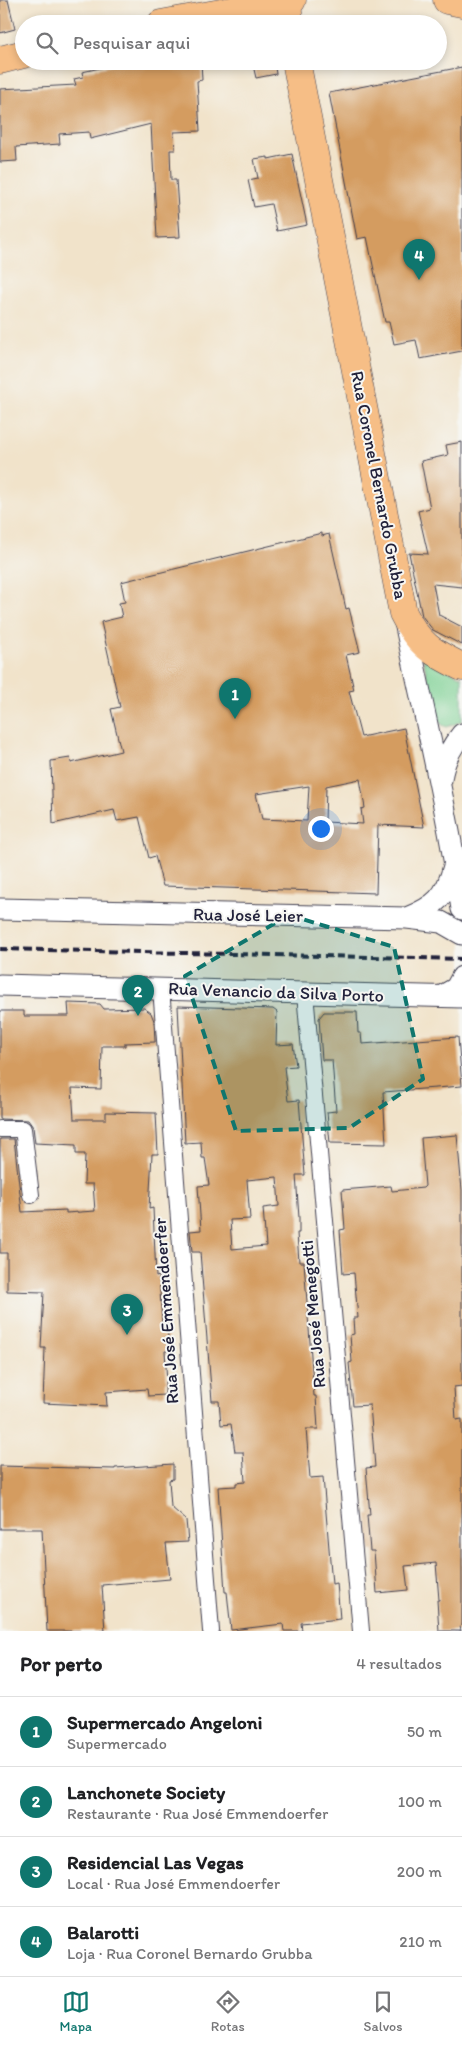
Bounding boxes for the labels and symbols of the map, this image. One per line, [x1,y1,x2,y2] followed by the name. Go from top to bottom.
[403,239,435,280] pin: 4
[346,369,412,602] street label: Rua Coronel Bernardo Grubba
[219,678,251,719] pin: 1
[308,816,334,842] your location
[193,903,304,927] street label: Rua José Leier
[122,975,154,1016] pin: 2
[168,977,384,1007] street label: Rua Venancio da Silva Porto
[149,1217,183,1405] street label: Rua José Emmendoerfer
[296,1239,330,1389] street label: Rua José Menegotti
[111,1294,143,1335] pin: 3

